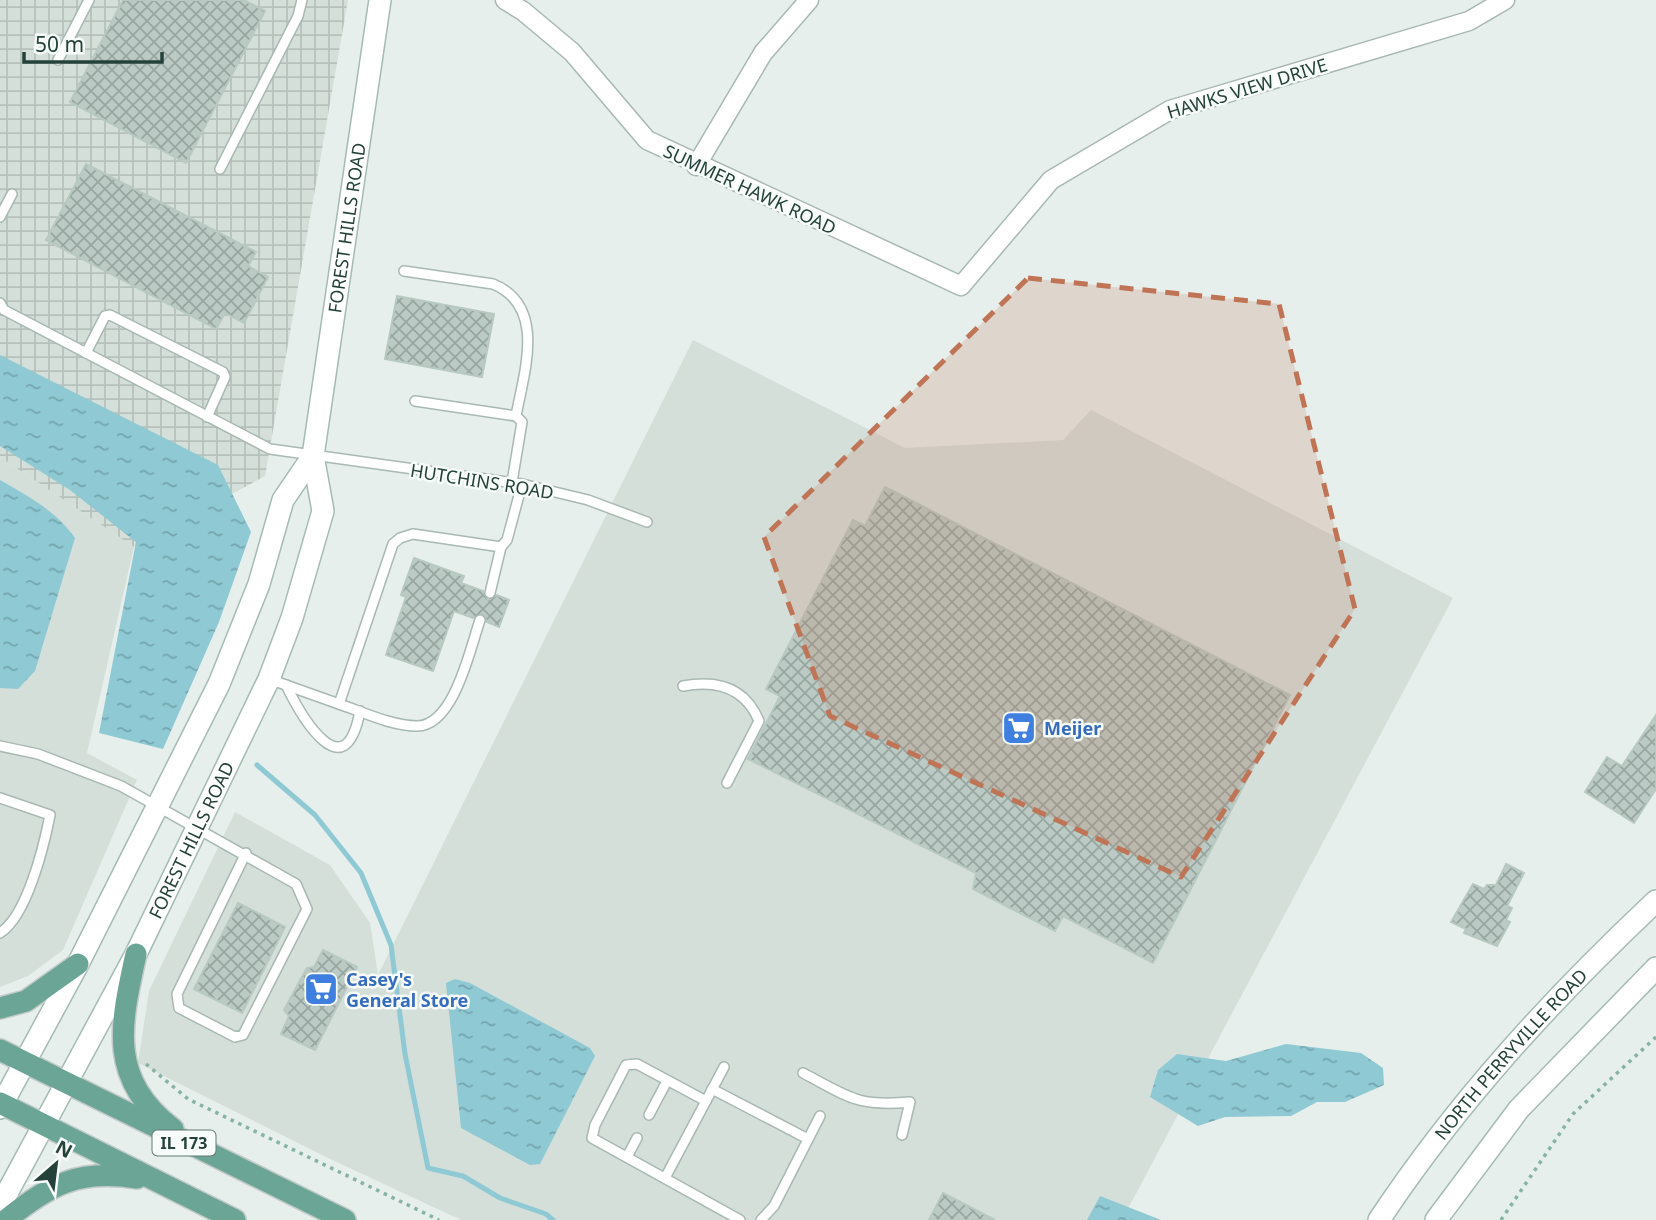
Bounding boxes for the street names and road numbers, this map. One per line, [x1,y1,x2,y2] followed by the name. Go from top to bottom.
[1164,52,1330,124] street label: HAWKS VIEW DRIVE
[660,138,840,240] street label: SUMMER HAWK ROAD
[322,141,371,314] street label: FOREST HILLS ROAD
[409,458,555,504] street label: HUTCHINS ROAD
[143,757,239,922] street label: FOREST HILLS ROAD
[1429,963,1592,1145] street label: NORTH PERRYVILLE ROAD
[152,1130,216,1156] road number: IL 173

